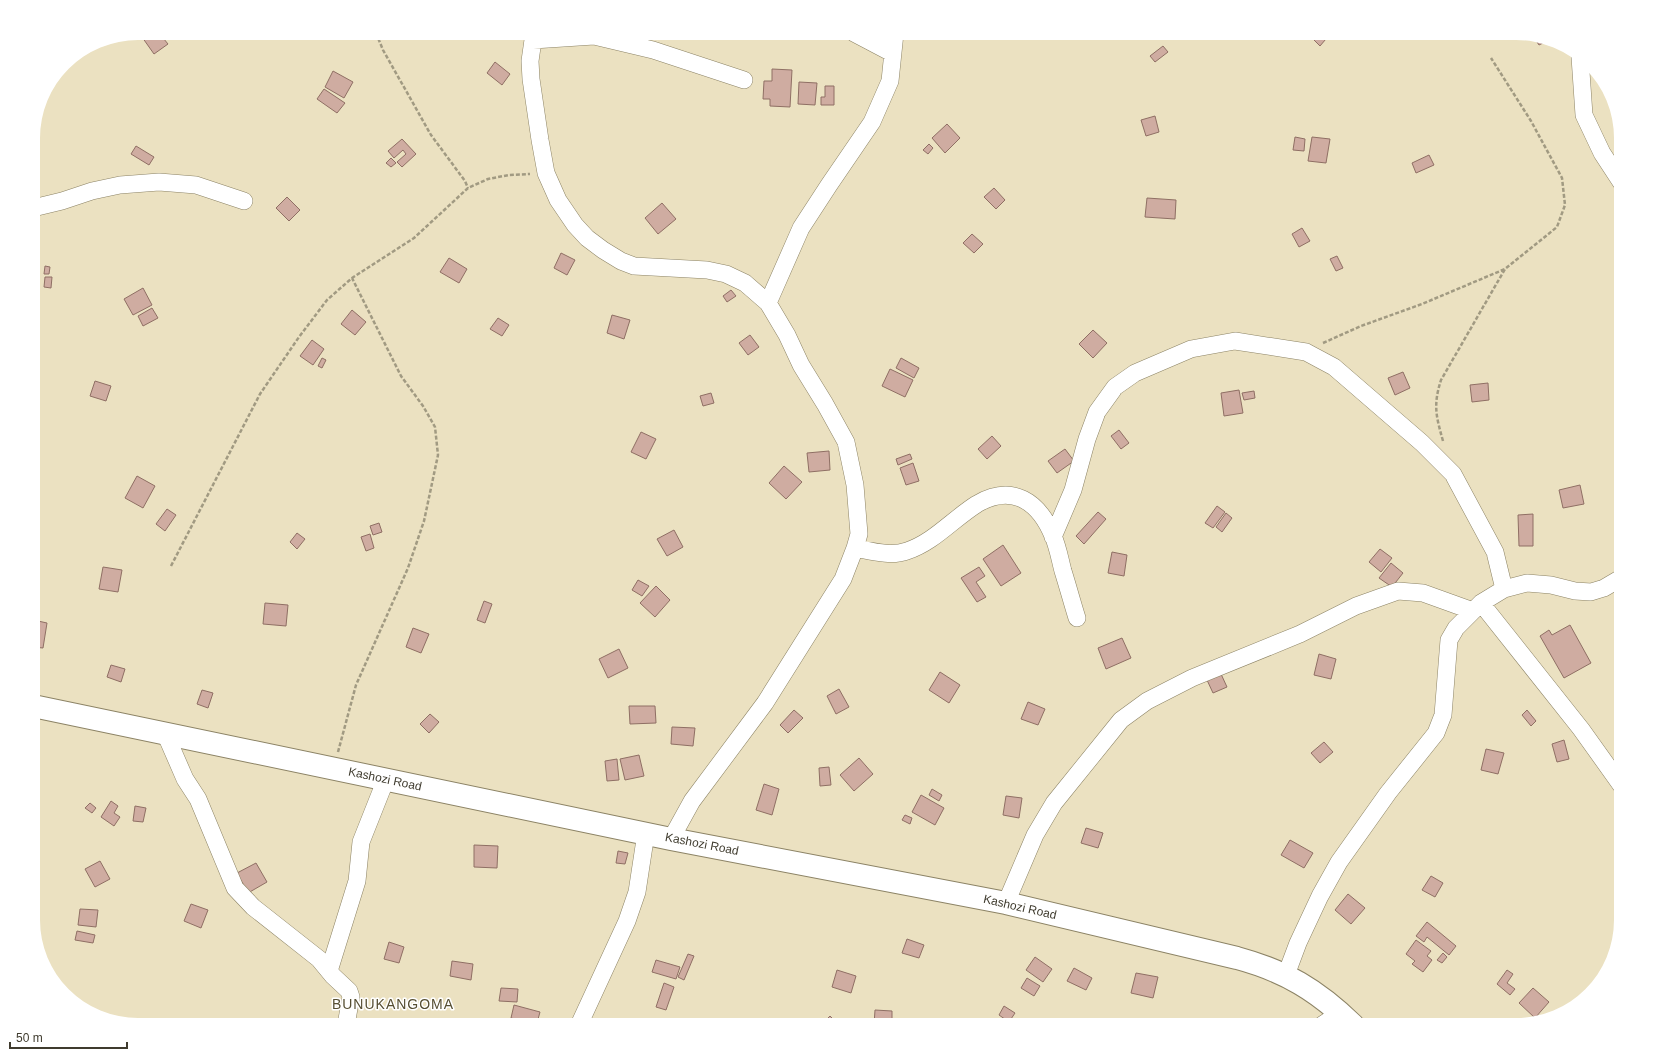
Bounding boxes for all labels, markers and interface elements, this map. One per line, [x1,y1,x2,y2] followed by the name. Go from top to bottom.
[347,764,423,794] street label: Kashozi Road
[664,830,740,858] street label: Kashozi Road
[982,892,1058,922] street label: Kashozi Road
[332,996,454,1012] district label: BUNUKANGOMA
[10,1024,127,1050] scale bar
[16,1031,43,1045] text: 50 m

